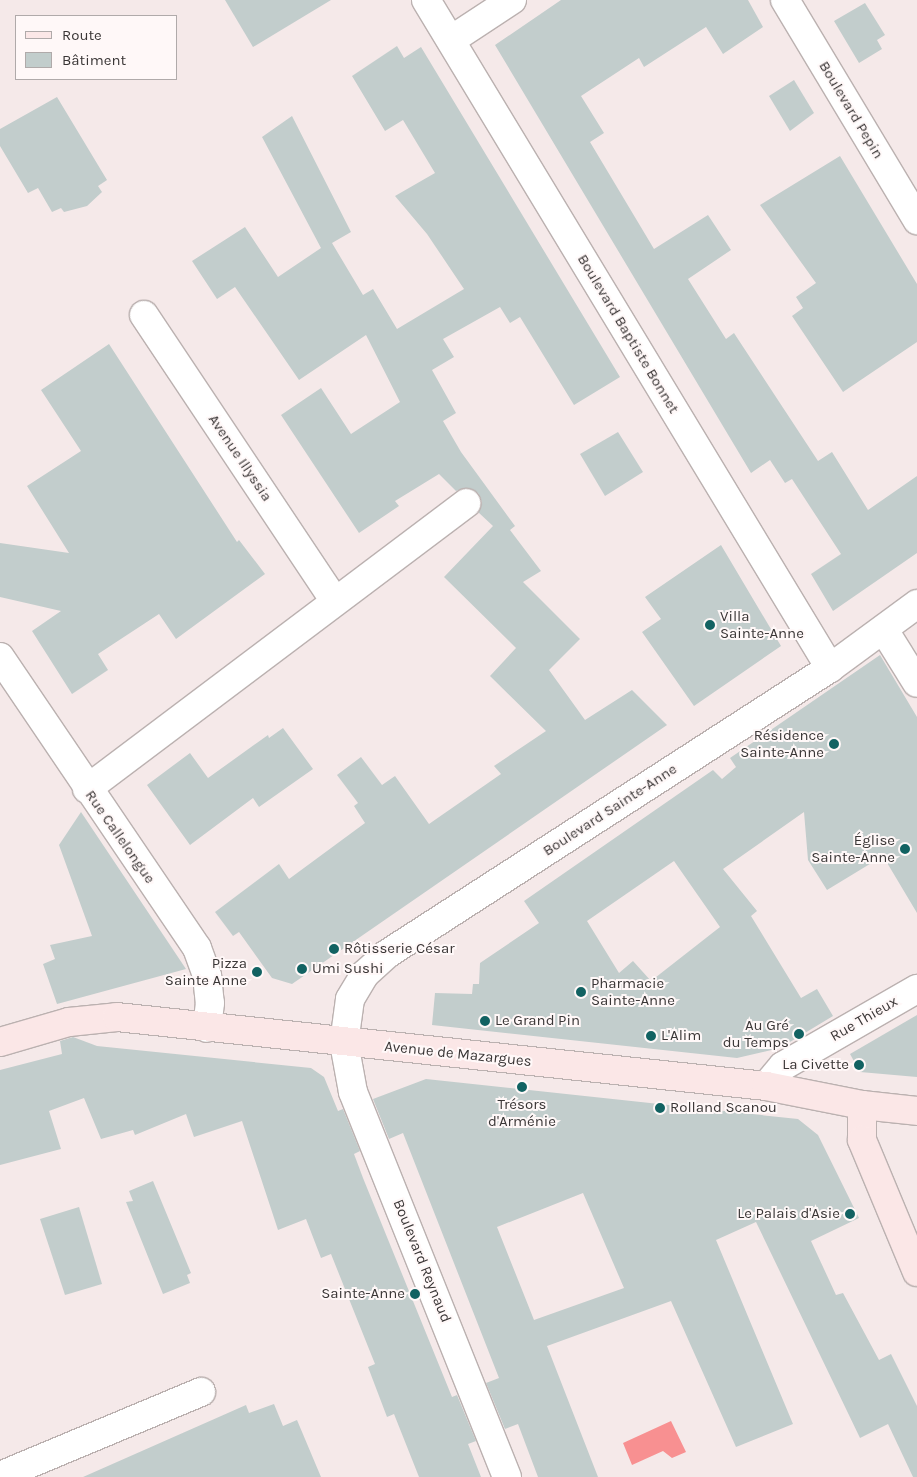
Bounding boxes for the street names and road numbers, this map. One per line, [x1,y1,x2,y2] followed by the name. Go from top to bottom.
[815,58,887,162] street label: Boulevard Pepin
[573,251,683,417] street label: Boulevard Baptiste Bonnet
[204,411,276,505] street label: Avenue Illyssia
[540,760,680,860] street label: Boulevard Sainte-Anne
[81,787,159,887] street label: Rue Callelongue
[827,992,901,1046] street label: Rue Thieux
[384,1037,532,1071] street label: Avenue de Mazargues
[389,1197,455,1325] street label: Boulevard Reynaud

